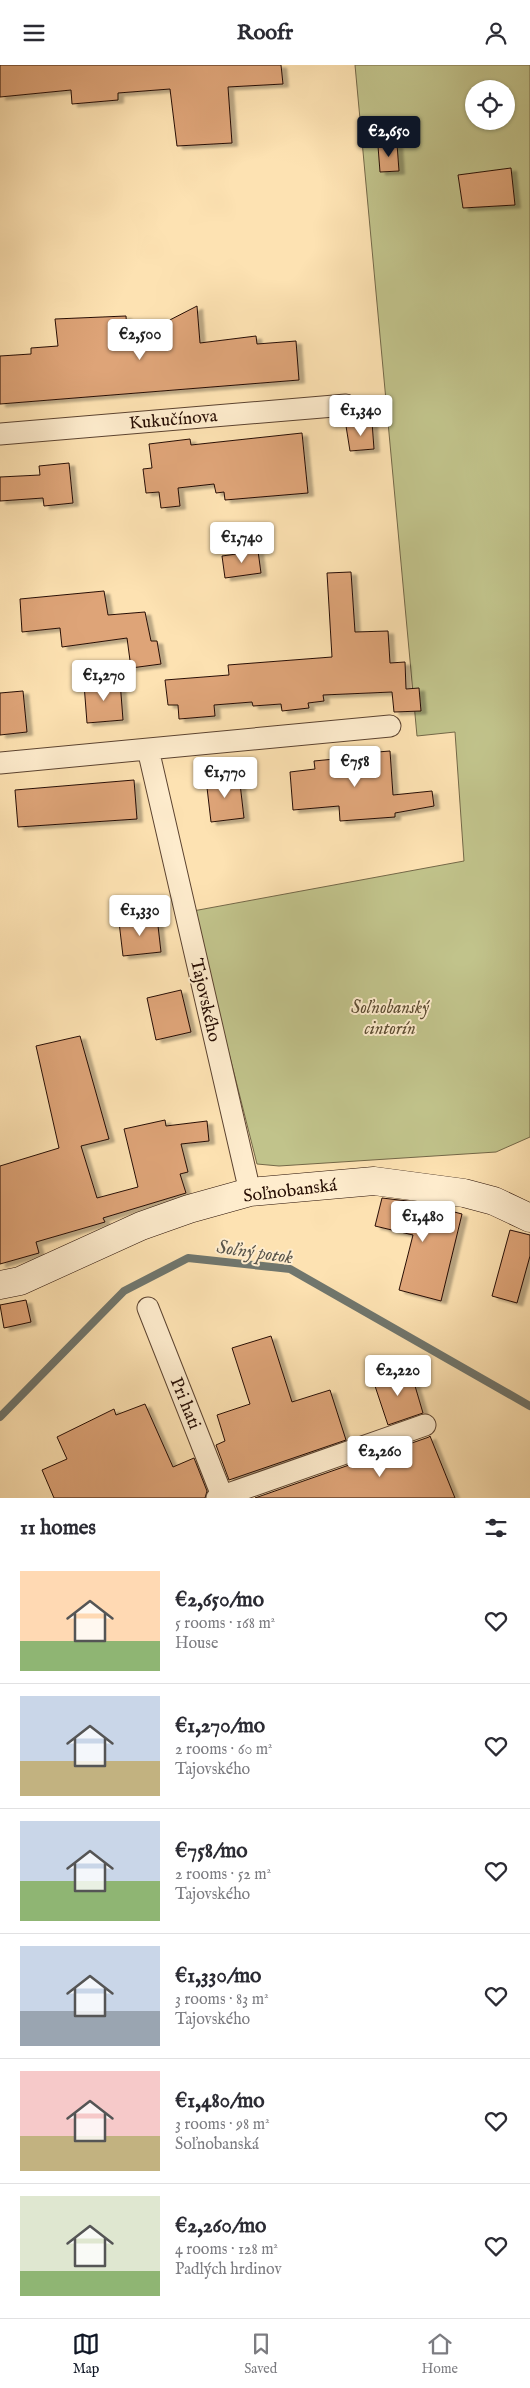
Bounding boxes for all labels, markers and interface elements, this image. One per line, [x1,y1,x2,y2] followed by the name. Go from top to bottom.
[20,19,48,47] icon: menu
[237,19,293,47] text: Roofr
[482,19,510,47] icon: person
[465,80,515,130] map controls
[465,80,515,130] button: locate
[348,116,430,158] pin: €2,650
[368,122,410,142] text: €2,650
[99,319,181,361] pin: €2,500
[119,325,161,345] text: €2,500
[320,395,402,437] pin: €1,340
[340,401,382,421] text: €1,340
[128,405,218,436] street label: Kukučínova
[201,521,283,564] pin: €1,740
[221,528,263,548] text: €1,740
[63,659,145,702] pin: €1,270
[83,666,125,686] text: €1,270
[325,745,385,788] pin: €758
[341,752,369,772] text: €758
[184,757,266,799] pin: €1,770
[204,763,246,783] text: €1,770
[99,895,181,937] pin: €1,330
[120,901,160,921] text: €1,330
[184,957,225,1044] street label: Tajovského
[351,997,430,1041] park label: Soľnobanský cintorín
[242,1174,339,1209] street label: Soľnobanská
[382,1201,464,1243] pin: €1,480
[402,1207,444,1227] text: €1,480
[215,1236,295,1270] water label: Soľný potok
[357,1355,439,1397] pin: €2,220
[376,1361,420,1381] text: €2,220
[164,1374,205,1433] street label: Pri hati
[339,1435,421,1478] pin: €2,260
[358,1442,402,1462] text: €2,260
[482,1514,510,1542] icon: filters
[20,1515,96,1542] text: 11 homes
[175,1587,264,1614] text: €2,650/mo
[60,1591,120,1651] icon: home
[482,1607,510,1635] icon: heart
[175,1614,275,1634] text: 5 rooms · 168 m²
[175,1634,218,1654] text: House
[175,1713,265,1740] text: €1,270/mo
[60,1716,120,1776] icon: home
[482,1732,510,1760] icon: heart
[175,1740,273,1760] text: 2 rooms · 60 m²
[175,1760,250,1780] text: Tajovského
[175,1838,248,1865] text: €758/mo
[60,1841,120,1901] icon: home
[482,1857,510,1885] icon: heart
[175,1865,271,1885] text: 2 rooms · 52 m²
[175,1885,250,1905] text: Tajovského
[175,1963,261,1990] text: €1,330/mo
[60,1966,120,2026] icon: home
[482,1982,510,2010] icon: heart
[175,1990,269,2010] text: 3 rooms · 83 m²
[175,2010,250,2030] text: Tajovského
[175,2088,265,2115] text: €1,480/mo
[60,2091,120,2151] icon: home
[482,2107,510,2135] icon: heart
[175,2115,270,2135] text: 3 rooms · 98 m²
[175,2135,259,2155] text: Soľnobanská
[175,2213,266,2240] text: €2,260/mo
[60,2216,120,2276] icon: home
[482,2232,510,2260] icon: heart
[175,2240,278,2260] text: 4 rooms · 128 m²
[175,2260,282,2280] text: Padlých hrdinov
[72,2330,100,2378] tab: Map
[244,2330,277,2378] tab: Saved
[421,2330,458,2378] tab: Home

